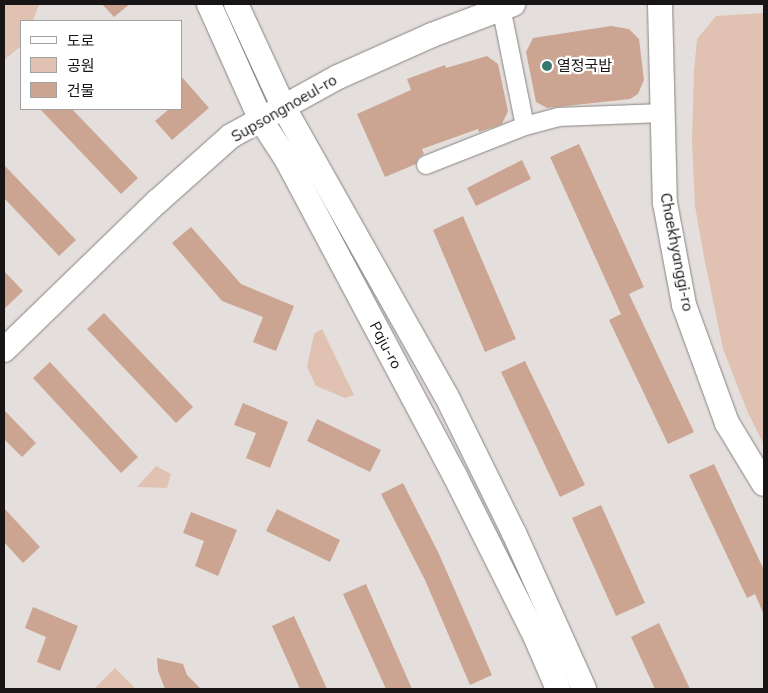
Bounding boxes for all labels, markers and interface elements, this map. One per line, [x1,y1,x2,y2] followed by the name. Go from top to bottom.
[20,20,182,110] legend
[67,31,95,50] text: 도로
[67,56,95,75] text: 공원
[557,57,612,75] place label: 열정국밥
[541,60,553,72] marker: 열정국밥
[228,70,340,146] street label: Supsongnoeul-ro
[67,81,95,100] text: 건물
[657,191,697,313] street label: Chaekhyanggi-ro
[366,318,406,372] street label: Paju-ro

